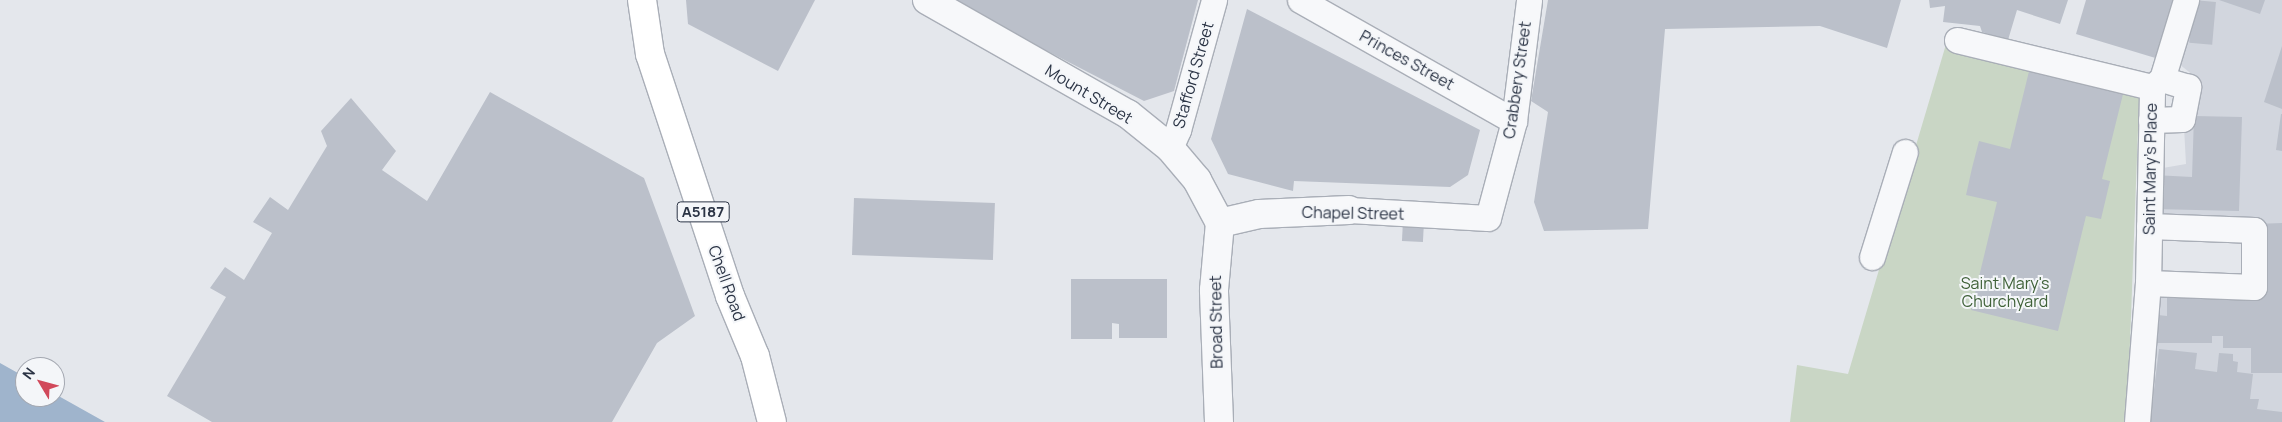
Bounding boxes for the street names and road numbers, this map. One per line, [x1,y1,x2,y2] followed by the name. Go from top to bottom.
[1169,19,1217,131] street label: Stafford Street
[1499,20,1535,140] street label: Crabbery Street
[1356,26,1458,94] street label: Princes Street
[1042,60,1136,128] street label: Mount Street
[2139,103,2161,235] street label: Saint Mary's Place
[676,200,730,224] road number: A5187
[1302,203,1404,223] street label: Chapel Street
[704,243,750,323] street label: Chell Road
[1206,275,1226,369] street label: Broad Street

